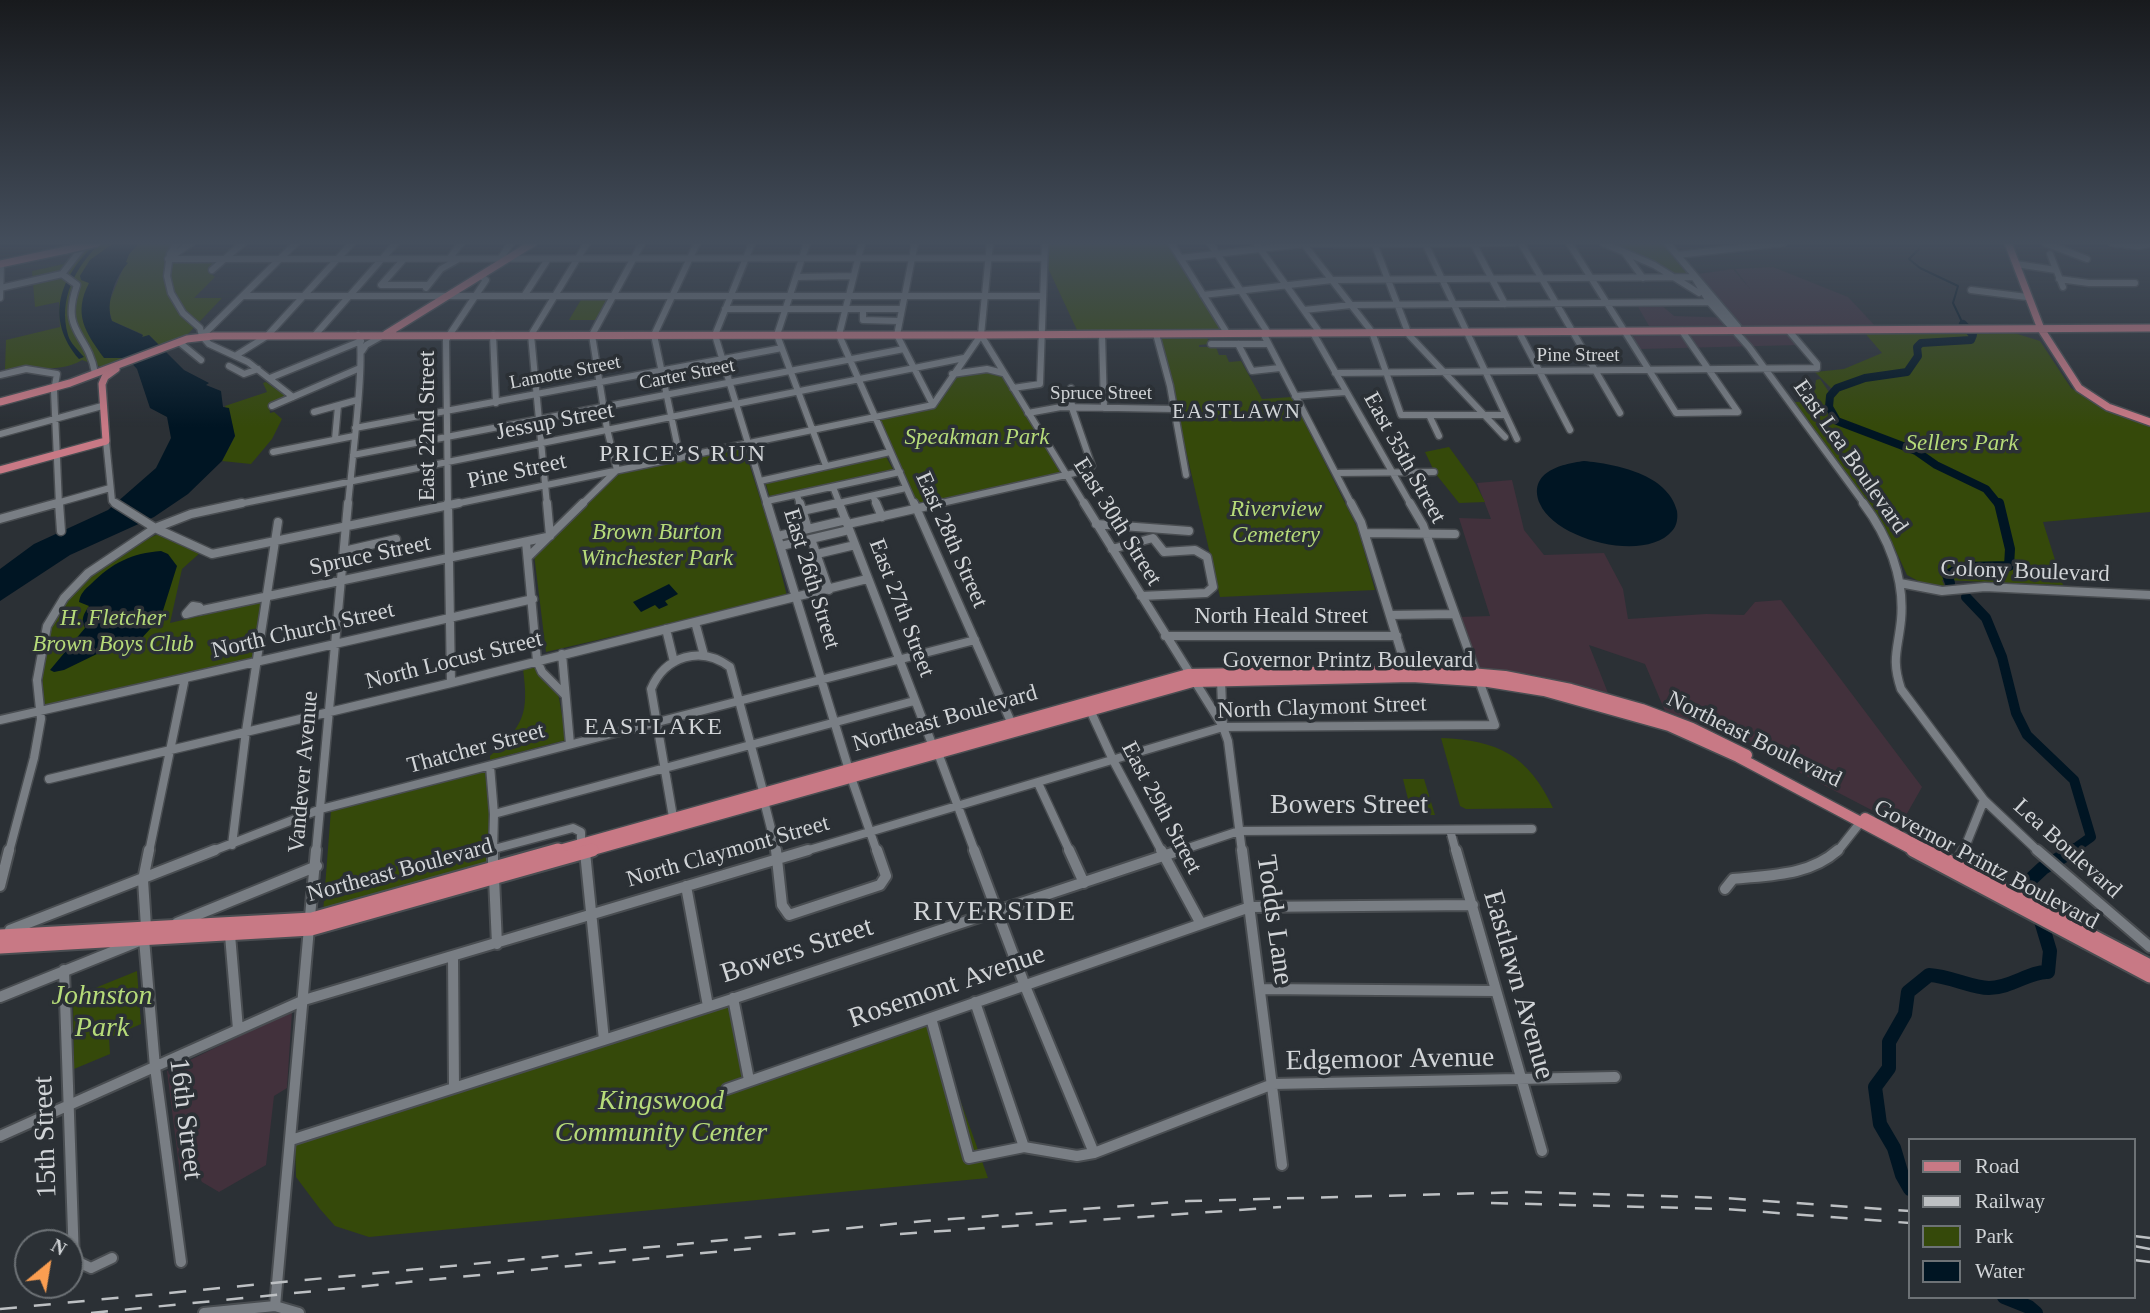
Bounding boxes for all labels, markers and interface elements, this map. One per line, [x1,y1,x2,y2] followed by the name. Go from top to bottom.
[1537,345,1619,367] street label: Pine Street
[414,351,442,501] street label: East 22nd Street
[508,351,622,395] street label: Lamotte Street
[637,355,737,395] street label: Carter Street
[1787,375,1913,539] street label: East Lea Boulevard
[1050,383,1152,405] street label: Spruce Street
[1357,388,1451,528] street label: East 35th Street
[494,397,616,447] street label: Jessup Street
[1173,399,1301,425] district label: EASTLAWN
[905,424,1049,452] park label: Speakman Park
[1905,430,2019,458] park label: Sellers Park
[600,441,766,469] district label: PRICE’S RUN
[465,448,569,496] street label: Pine Street
[1067,453,1167,591] street label: East 30th Street
[909,468,993,612] street label: East 28th Street
[1230,496,1322,550] park label: Riverview Cemetery
[777,505,845,653] street label: East 26th Street
[581,519,733,573] park label: Brown Burton Winchester Park
[307,530,433,582] street label: Spruce Street
[862,535,940,681] street label: East 27th Street
[1940,555,2110,589] street label: Colony Boulevard
[209,597,397,665] street label: North Church Street
[1194,603,1368,631] street label: North Heald Street
[32,605,194,659] park label: H. Fletcher Brown Boys Club
[363,626,545,696] street label: North Locust Street
[1223,647,1473,675] street label: Governor Printz Boulevard
[849,679,1041,759] street label: Northeast Boulevard
[1662,686,1846,794] street label: Northeast Boulevard
[283,690,325,854] street label: Vandever Avenue
[1217,691,1427,725] street label: North Claymont Street
[585,714,723,742] district label: EASTLAKE
[404,717,548,781] street label: Thatcher Street
[1115,737,1207,879] street label: East 29th Street
[1270,789,1428,823] street label: Bowers Street
[2007,793,2127,905] street label: Lea Boulevard
[1869,794,2103,936] street label: Governor Printz Boulevard
[623,810,833,894] street label: North Claymont Street
[304,833,496,909] street label: Northeast Boulevard
[1248,853,1300,987] street label: Todds Lane
[1475,887,1561,1083] street label: Eastlawn Avenue
[914,896,1076,930] district label: RIVERSIDE
[717,911,877,991] street label: Bowers Street
[844,938,1050,1036] street label: Rosemont Avenue
[51,980,153,1046] park label: Johnston Park
[1285,1041,1495,1079] street label: Edgemoor Avenue
[161,1056,209,1182] street label: 16th Street
[27,1075,65,1199] street label: 15th Street
[555,1085,767,1151] park label: Kingswood Community Center
[1909,1138,2136,1299] legend
[1975,1154,2019,1178] text: Road
[1975,1189,2045,1213] text: Railway
[1975,1224,2014,1248] text: Park
[14,1229,84,1299] north arrow
[48,1235,70,1260] text: N
[1975,1259,2025,1283] text: Water

